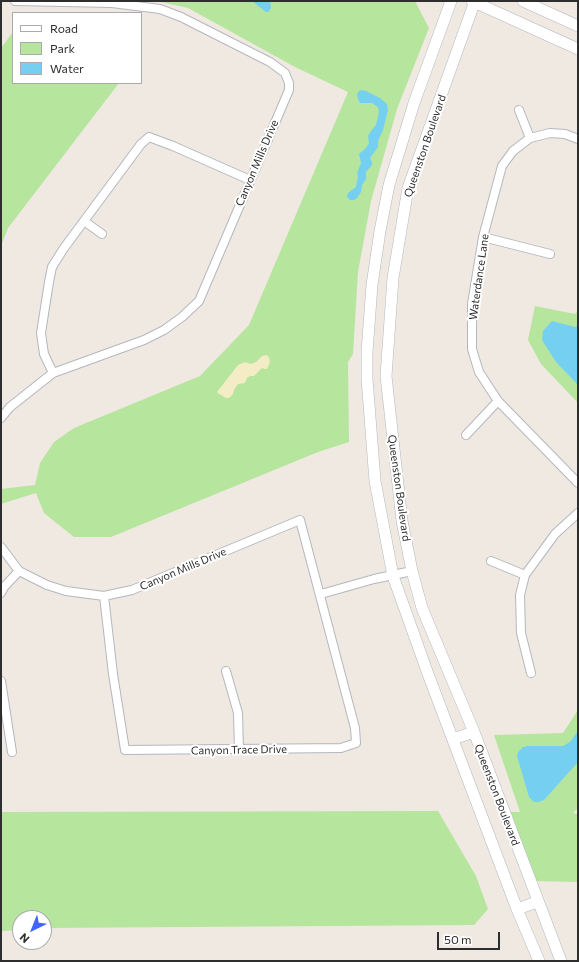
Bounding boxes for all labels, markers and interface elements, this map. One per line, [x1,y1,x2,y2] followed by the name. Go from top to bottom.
[12,12,142,84] legend
[50,21,78,35] text: Road
[50,41,75,55] text: Park
[50,61,84,75] text: Water
[401,93,449,199] street label: Queenston Boulevard
[233,118,281,208] street label: Canyon Mills Drive
[466,233,492,321] street label: Waterdance Lane
[385,434,413,542] street label: Queenston Boulevard
[138,545,228,593] street label: Canyon Mills Drive
[472,742,522,848] street label: Queenston Boulevard
[191,743,287,757] street label: Canyon Trace Drive
[12,910,52,950] north arrow
[439,924,502,950] scale bar
[17,931,32,946] text: N
[444,932,472,946] text: 50 m

